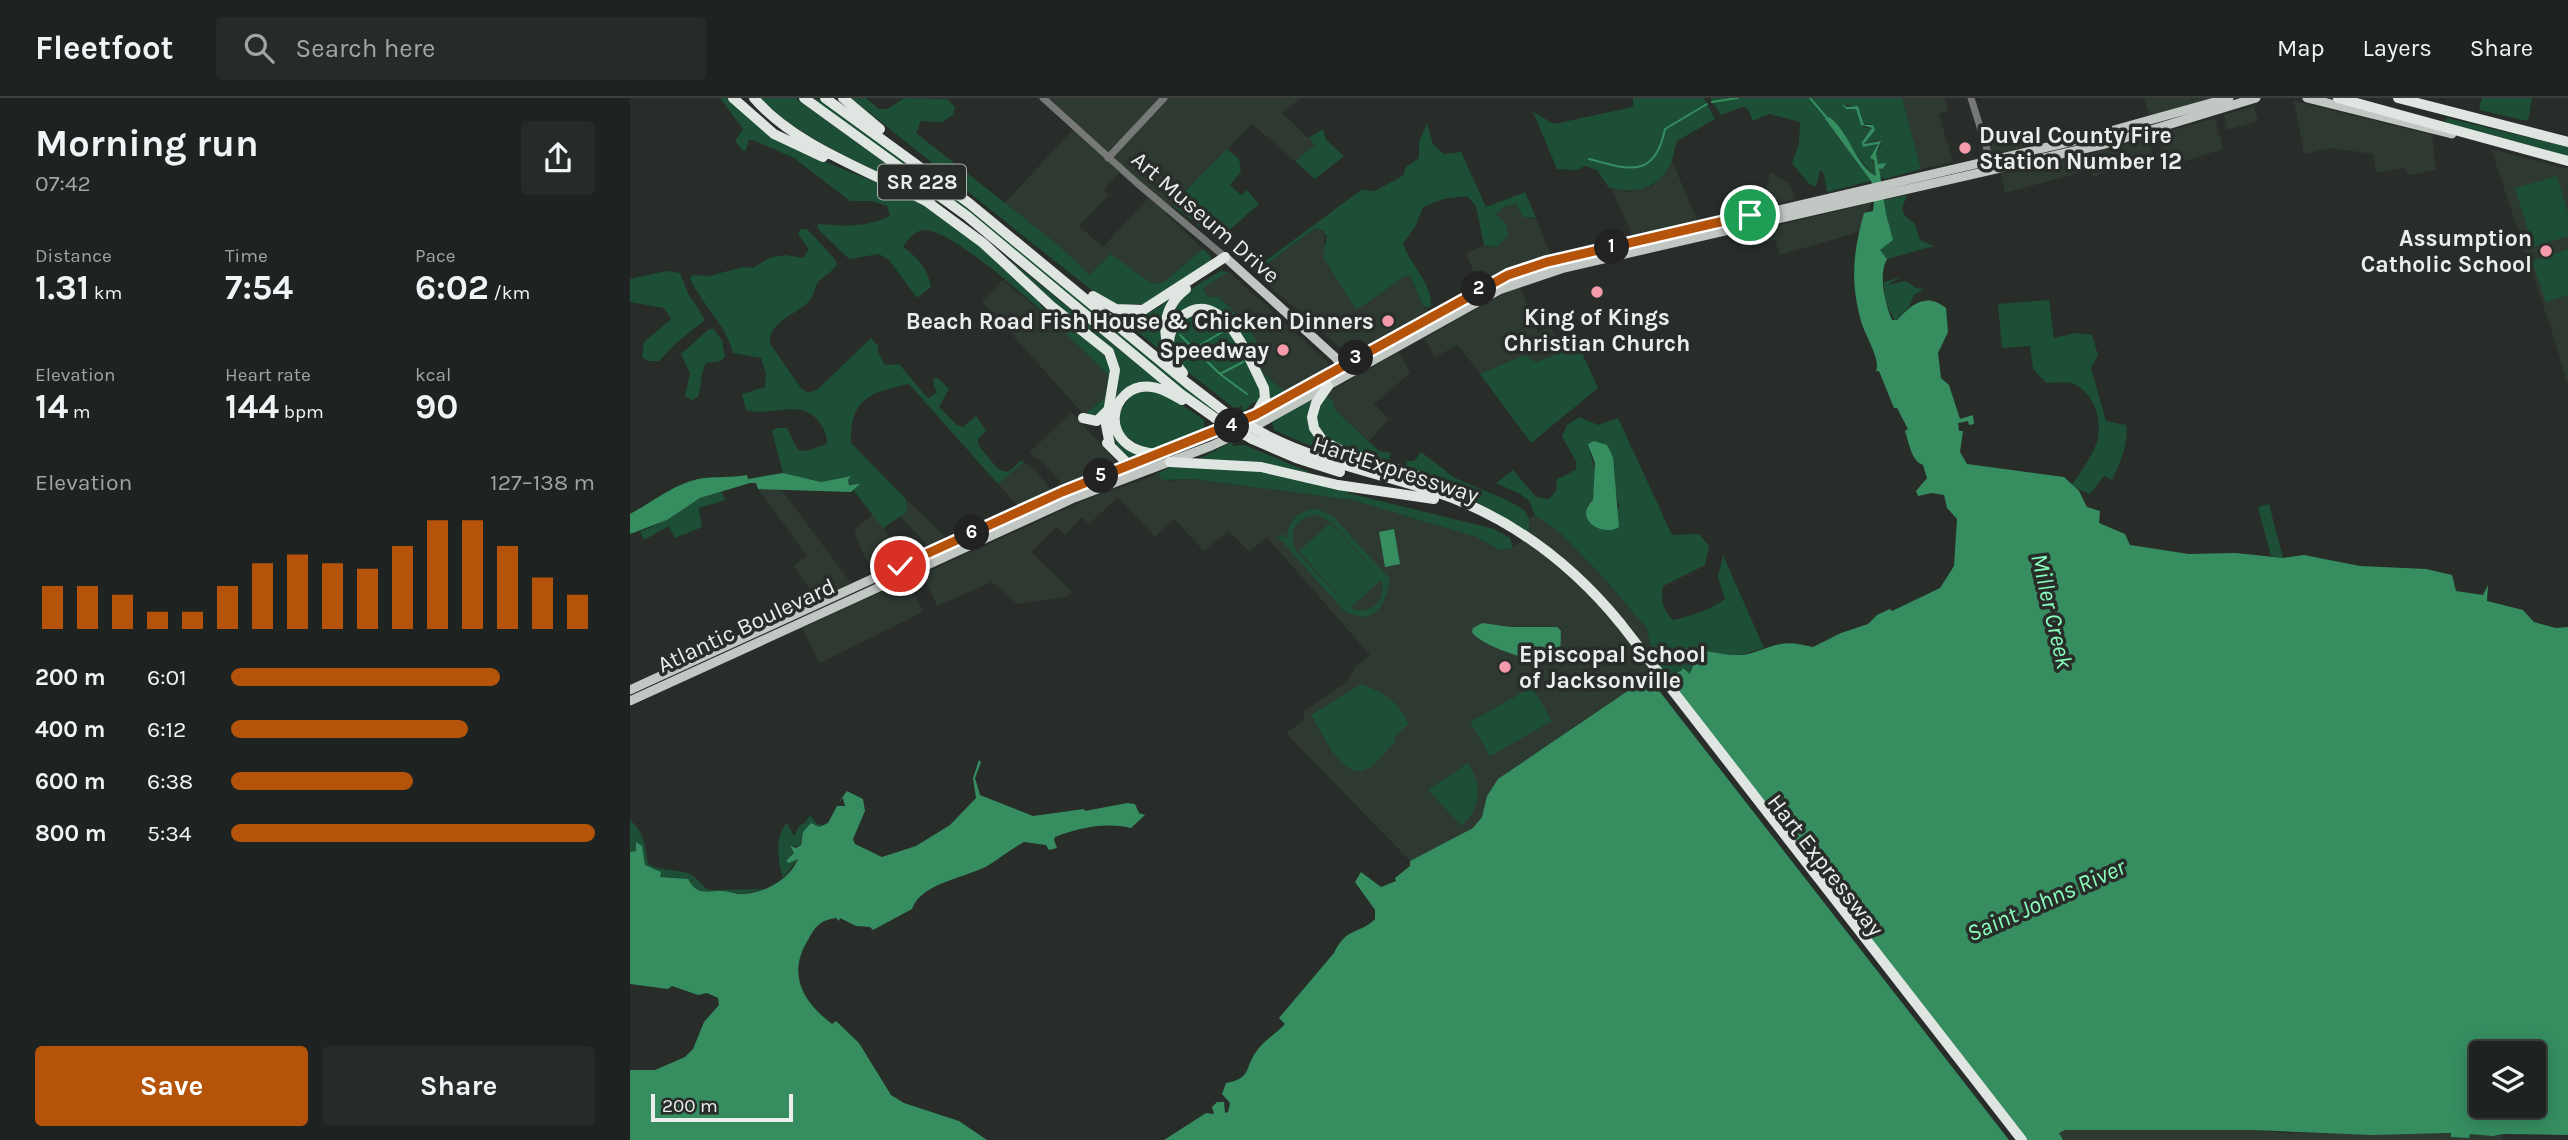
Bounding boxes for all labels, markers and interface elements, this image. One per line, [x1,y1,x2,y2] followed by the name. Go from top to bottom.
[216,17,706,80] search box
[35,29,174,67] text: Fleetfoot
[240,29,278,67] icon: search
[296,33,435,64] text: Search here
[2277,34,2325,62] text: Map
[2363,34,2432,62] text: Layers
[2470,34,2533,62] text: Share
[35,121,259,166] text: Morning run
[521,121,595,195] button: share
[1979,122,2182,175] place label: Duval County Fire Station Number 12
[1957,140,1973,156] marker: Duval County Fire Station Number 12
[1126,146,1285,289] street label: Art Museum Drive
[878,164,966,200] road number: SR 228
[35,170,91,197] text: 07:42
[1720,185,1780,245] pin
[1731,196,1769,234] icon: arrive
[2361,225,2532,278] place label: Assumption Catholic School
[1594,230,1630,264] pin: 1
[1608,235,1615,257] text: 1
[2538,243,2554,259] marker: Assumption Catholic School
[35,245,112,267] text: Distance
[225,245,268,267] text: Time
[415,245,456,267] text: Pace
[35,267,89,308] text: 1.31
[225,267,293,308] text: 7:54
[415,267,489,308] text: 6:02
[1462,272,1496,306] pin: 2
[1473,277,1484,299] text: 2
[89,282,122,304] text: km
[489,282,530,304] text: /km
[1589,284,1605,300] marker: King of Kings Christian Church
[1504,304,1690,357] place label: King of Kings Christian Church
[906,308,1374,335] place label: Beach Road Fish House & Chicken Dinners
[1380,313,1396,329] marker: Beach Road Fish House & Chicken Dinners
[1159,337,1269,364] place label: Speedway
[1338,341,1374,376] pin: 3
[1275,342,1291,358] marker: Speedway
[1350,346,1361,368] text: 3
[35,364,115,386] text: Elevation
[225,364,311,386] text: Heart rate
[415,364,451,386] text: kcal
[35,386,68,427] text: 14
[225,386,279,427] text: 144
[415,386,459,427] text: 90
[68,401,91,423] text: m
[279,401,324,423] text: bpm
[1214,408,1250,444] pin: 4
[1226,414,1237,436] text: 4
[1309,430,1483,509] street label: Hart Expressway
[1084,458,1119,494] pin: 5
[1095,464,1106,486] text: 5
[35,469,132,496] text: Elevation
[490,469,595,496] text: 127–138 m
[954,516,990,550] pin: 6
[966,521,977,543] text: 6
[870,536,930,596] pin
[881,547,919,585] icon: check
[2025,551,2079,672] water label: Miller Creek
[653,572,839,678] street label: Atlantic Boulevard
[1519,641,1706,694] place label: Episcopal School of Jacksonville
[1497,659,1513,675] marker: Episcopal School of Jacksonville
[35,664,106,691] text: 200 m
[147,664,187,691] text: 6:01
[35,716,105,743] text: 400 m
[147,716,186,743] text: 6:12
[35,768,106,795] text: 600 m
[147,768,193,795] text: 6:38
[1762,789,1890,942] street label: Hart Expressway
[35,820,107,847] text: 800 m
[147,820,192,847] text: 5:34
[1962,852,2130,948] water label: Saint Johns River
[2469,1041,2546,1118] map controls
[2469,1041,2546,1118] button: layers
[35,1046,308,1126] button: Save
[322,1046,595,1126] button: Share
[651,1091,793,1123] scale bar
[662,1095,718,1117] text: 200 m

